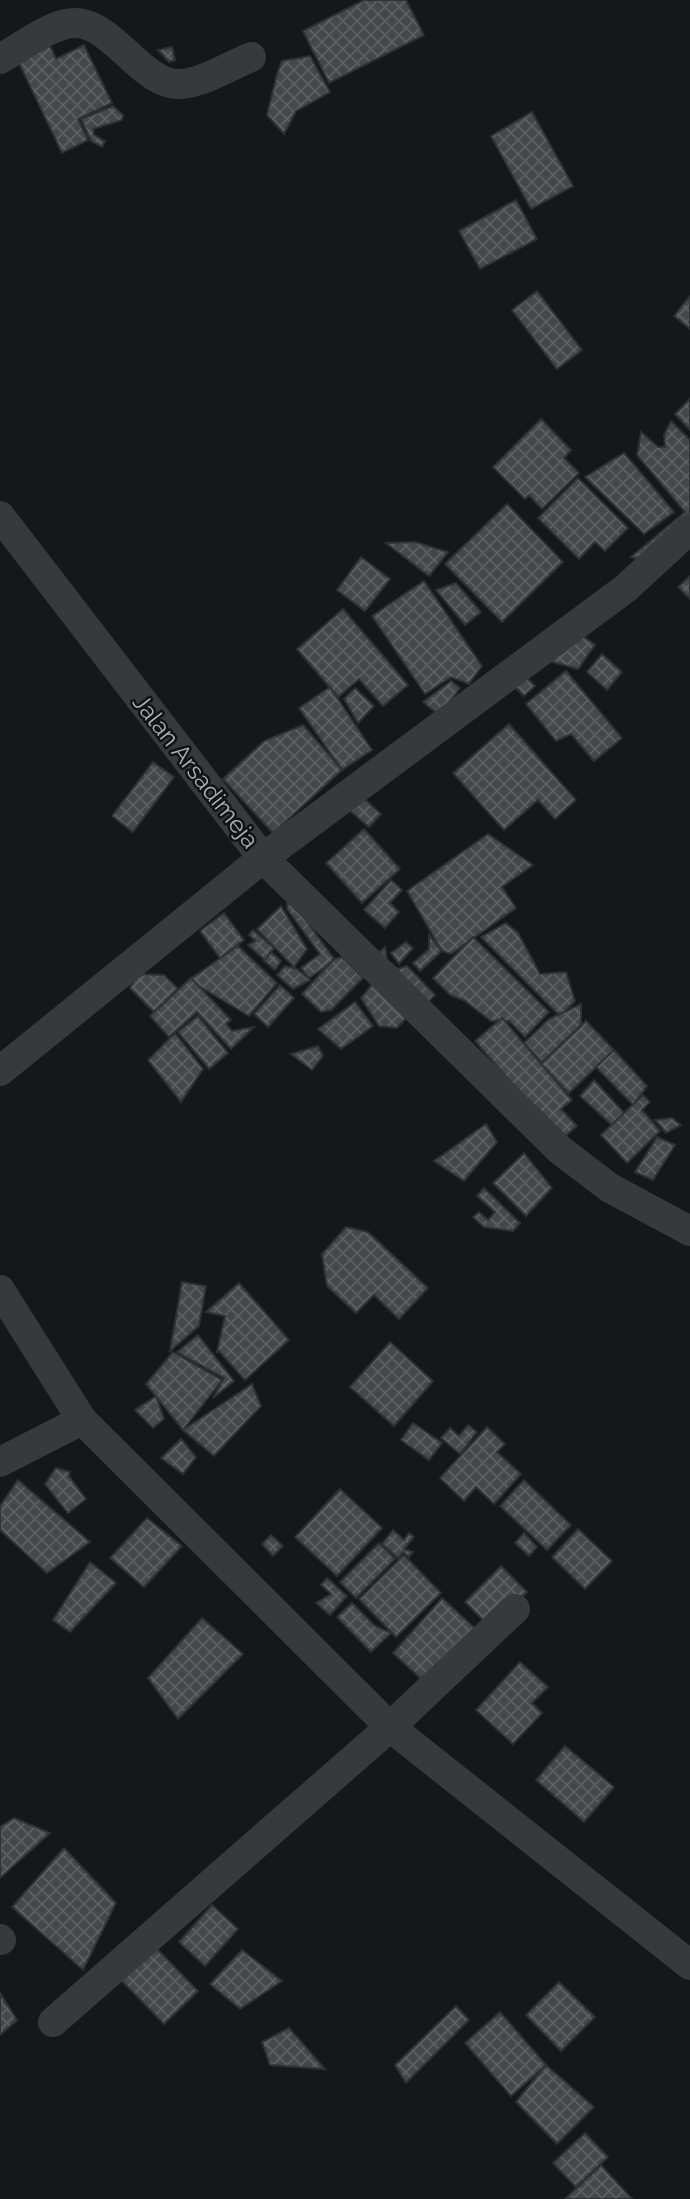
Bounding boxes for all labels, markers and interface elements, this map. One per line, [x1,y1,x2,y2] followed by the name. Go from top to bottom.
[127,688,265,854] street label: Jalan Arsadimeja

